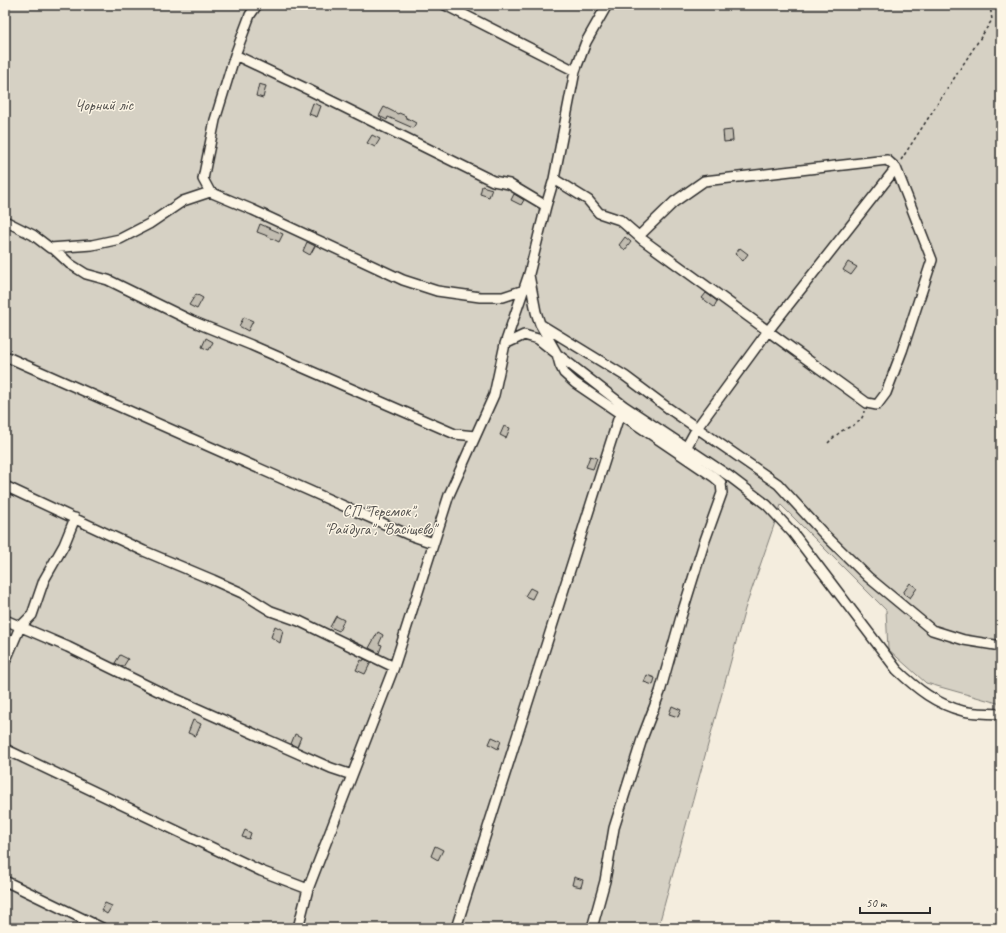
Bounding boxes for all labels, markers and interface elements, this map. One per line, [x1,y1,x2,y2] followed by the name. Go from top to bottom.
[75,95,135,115] park label: Чорний ліс
[324,501,439,539] park label: СП "Теремок", "Райдуга", "Васіщєво"
[860,889,930,915] scale bar
[866,895,888,911] text: 50 m

